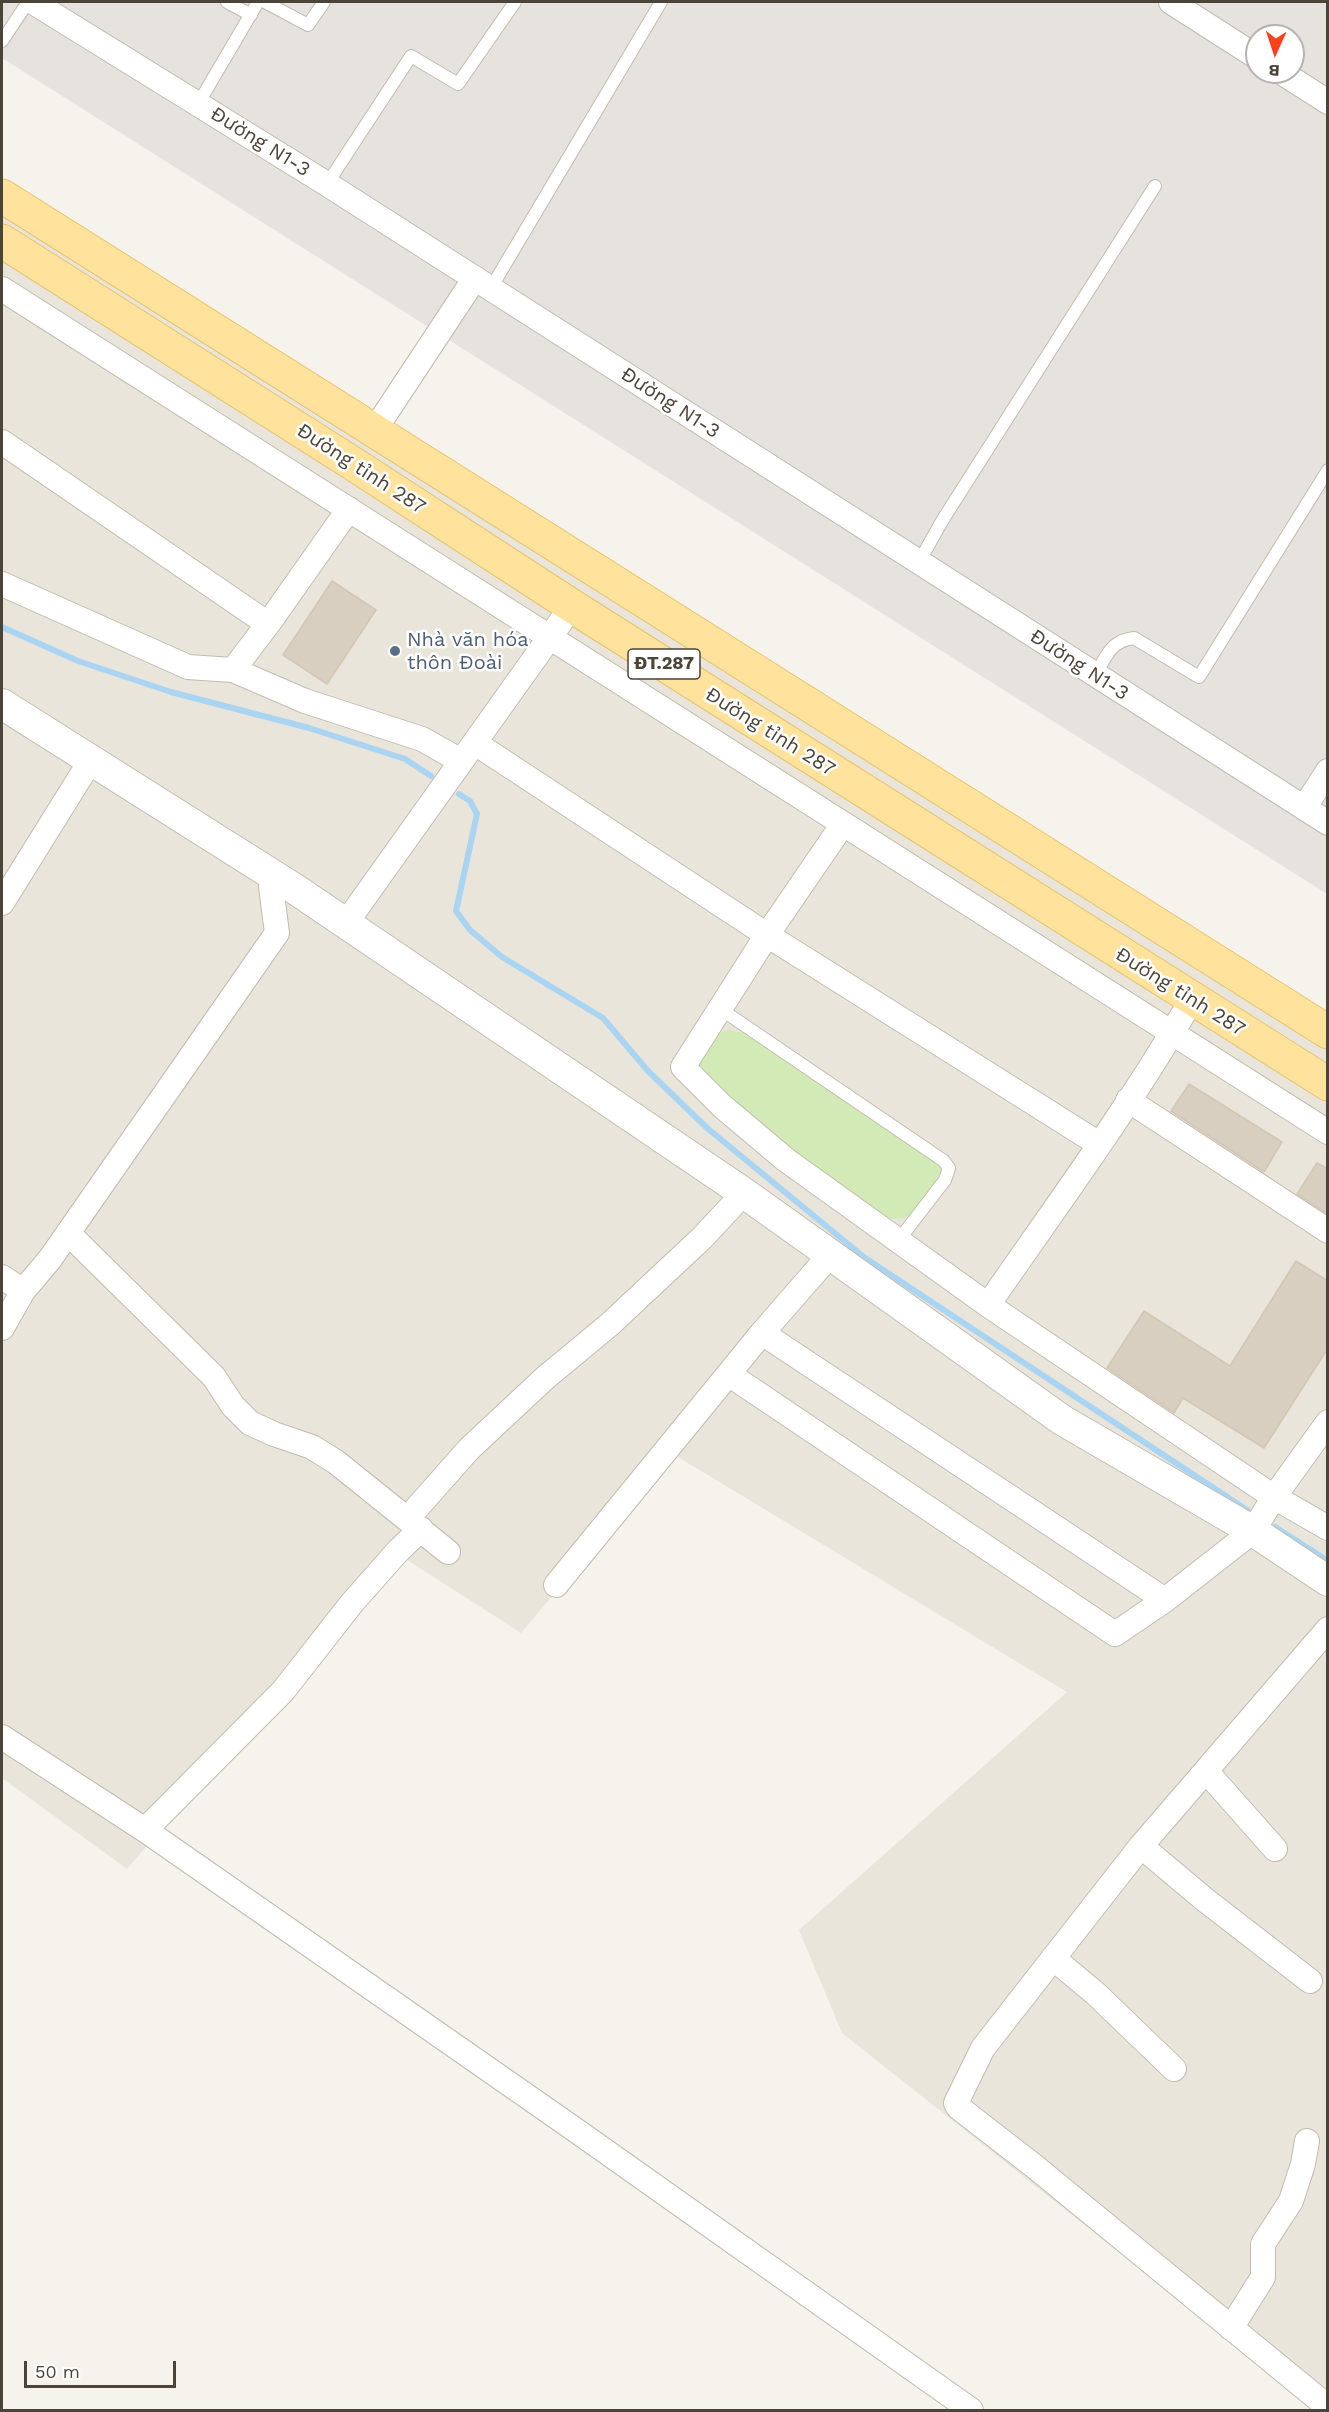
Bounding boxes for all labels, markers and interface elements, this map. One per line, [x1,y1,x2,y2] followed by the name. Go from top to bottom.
[1245,24,1305,84] north arrow
[1268,61,1280,80] text: B
[206,102,314,182] street label: Đường N1-3
[616,362,724,444] street label: Đường N1-3
[292,418,430,520] street label: Đường tỉnh 287
[1025,624,1133,706] street label: Đường N1-3
[407,628,528,675] place label: Nhà văn hóa thôn Đoài
[388,644,402,658] marker: Nhà văn hóa thôn Đoài
[628,649,700,679] road number: ĐT.287
[701,682,839,782] street label: Đường tỉnh 287
[1111,942,1249,1042] street label: Đường tỉnh 287
[27,2349,178,2387] scale bar
[35,2361,80,2382] text: 50 m

